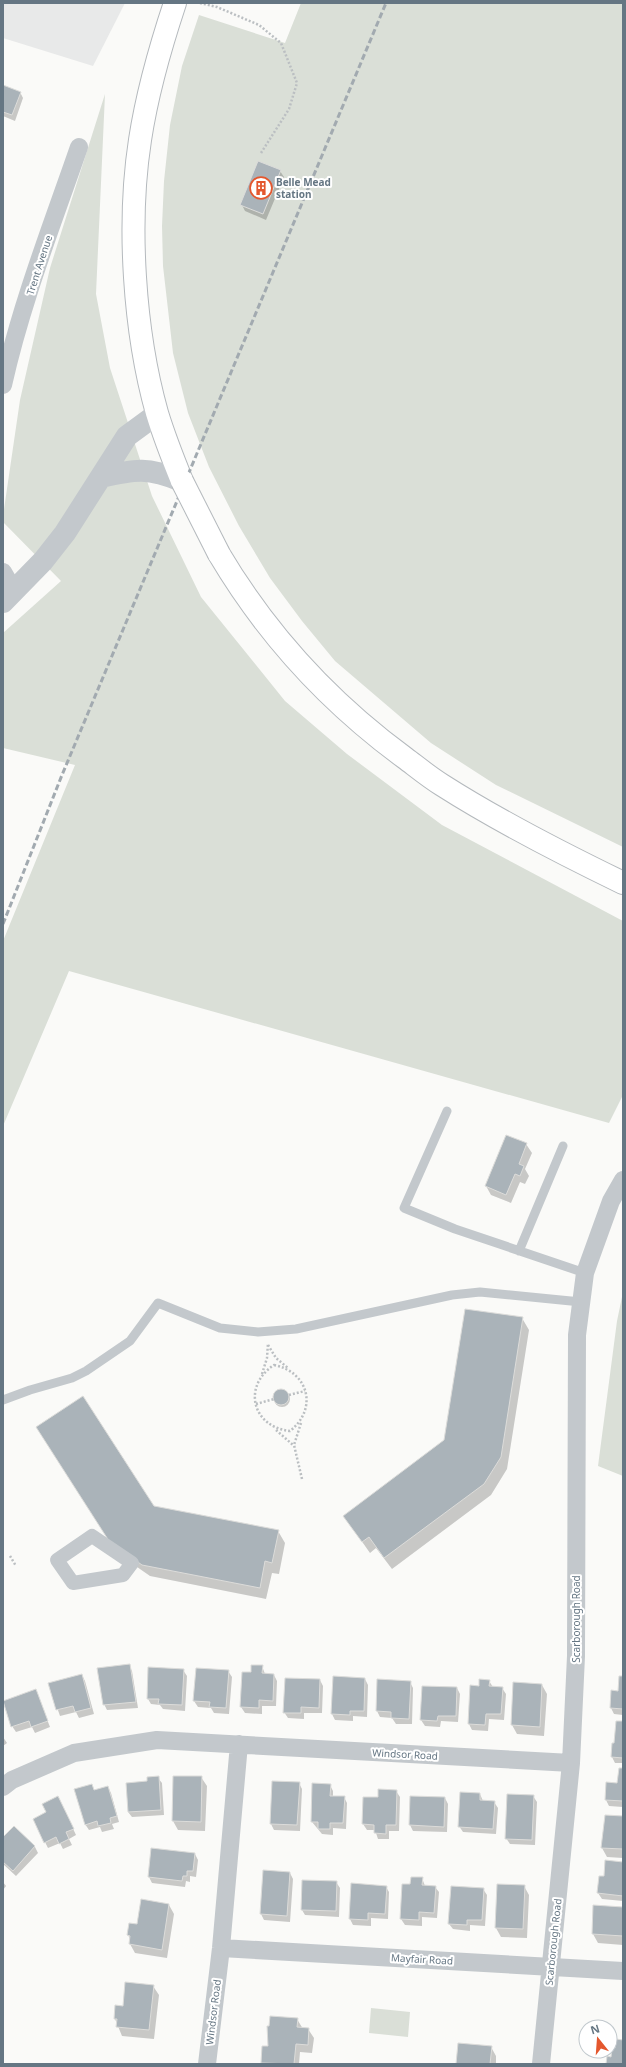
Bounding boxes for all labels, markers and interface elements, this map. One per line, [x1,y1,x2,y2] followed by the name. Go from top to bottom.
[248,175,274,201] building icon: Belle Mead station
[276,175,331,201] place label: Belle Mead station
[23,233,55,297] street label: Trent Avenue
[569,1575,583,1663] street label: Scarborough Road
[372,1745,438,1763] street label: Windsor Road
[541,1898,565,1986] street label: Scarborough Road
[391,1950,453,1968] street label: Mayfair Road
[202,1978,224,2046] street label: Windsor Road
[578,2019,618,2059] north arrow
[588,2020,601,2037] text: N

